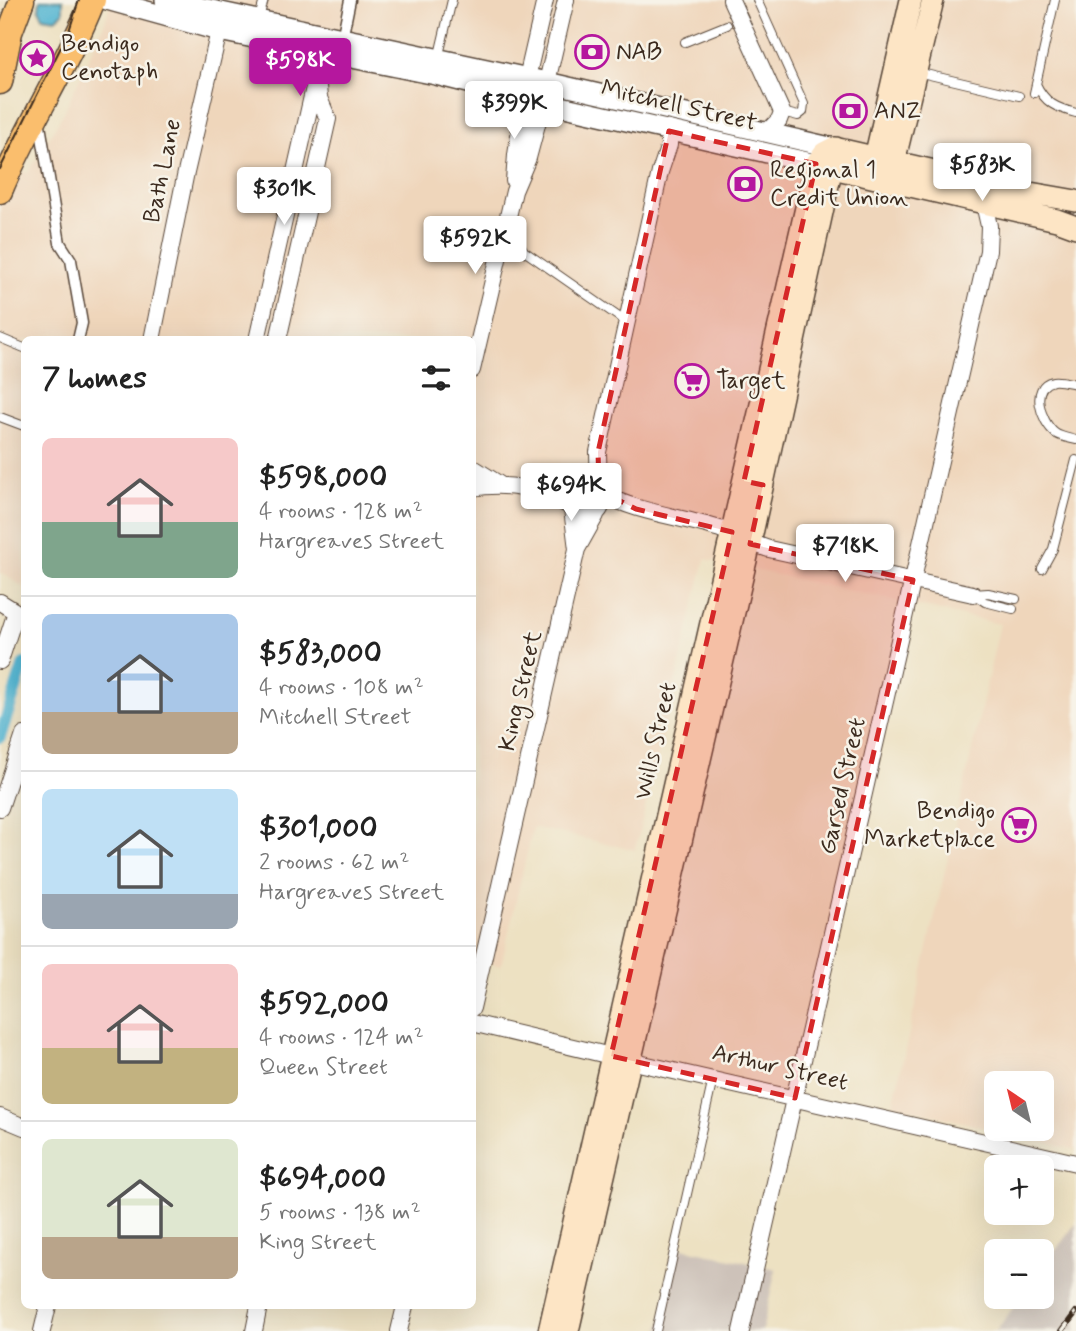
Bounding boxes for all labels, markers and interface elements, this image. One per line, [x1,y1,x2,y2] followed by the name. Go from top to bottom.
[61,29,158,88] place label: Bendigo Cenotaph
[573,33,611,71] bank icon: NAB
[616,37,662,68] place label: NAB
[251,38,349,98] pin: $598K
[18,39,56,77] place icon: Bendigo Cenotaph
[265,46,335,76] text: $598K
[598,73,760,139] street label: Mitchell Street
[465,82,563,141] pin: $399K
[481,89,547,119] text: $399K
[831,92,869,130] bank icon: ANZ
[874,96,921,127] place label: ANZ
[137,116,189,226] street label: Bath Lane
[933,144,1031,203] pin: $583K
[949,151,1015,181] text: $583K
[770,155,908,214] place label: Regional 1 Credit Union
[726,165,764,203] bank icon: Regional 1 Credit Union
[235,168,333,227] pin: $301K
[253,175,315,205] text: $301K
[426,216,524,276] pin: $592K
[440,224,510,254] text: $592K
[42,359,147,398] text: 7 homes
[417,359,455,397] icon: filters
[673,362,711,400] supermarket icon: Target
[716,366,786,399] place label: Target
[259,458,387,497] text: $598,000
[522,463,620,523] pin: $694K
[98,466,182,550] icon: home
[537,471,605,501] text: $694K
[259,497,423,527] text: 4 rooms · 128 m²
[796,524,894,584] pin: $718K
[259,527,444,557] text: Hargreaves Street
[812,532,878,562] text: $718K
[492,628,552,755] street label: King Street
[259,634,382,673] text: $583,000
[98,642,182,726] icon: home
[259,673,424,703] text: 4 rooms · 108 m²
[627,679,685,803] street label: Wills Street
[259,703,411,733] text: Mitchell Street
[812,715,874,857] street label: Garsed Street
[864,796,995,855] place label: Bendigo Marketplace
[1000,806,1038,844] supermarket icon: Bendigo Marketplace
[259,809,378,848] text: $301,000
[98,817,182,901] icon: home
[259,848,410,878] text: 2 rooms · 62 m²
[259,878,444,908] text: Hargreaves Street
[259,984,389,1023] text: $592,000
[98,992,182,1076] icon: home
[259,1023,424,1053] text: 4 rooms · 124 m²
[709,1037,851,1099] street label: Arthur Street
[259,1053,388,1083] text: Queen Street
[984,1071,1054,1141] north arrow
[984,1071,1054,1309] map controls
[984,1155,1054,1225] button: +
[259,1159,386,1198] text: $694,000
[98,1167,182,1251] icon: home
[259,1198,421,1228] text: 5 rooms · 138 m²
[259,1228,377,1258] text: King Street
[984,1239,1054,1309] button: −

